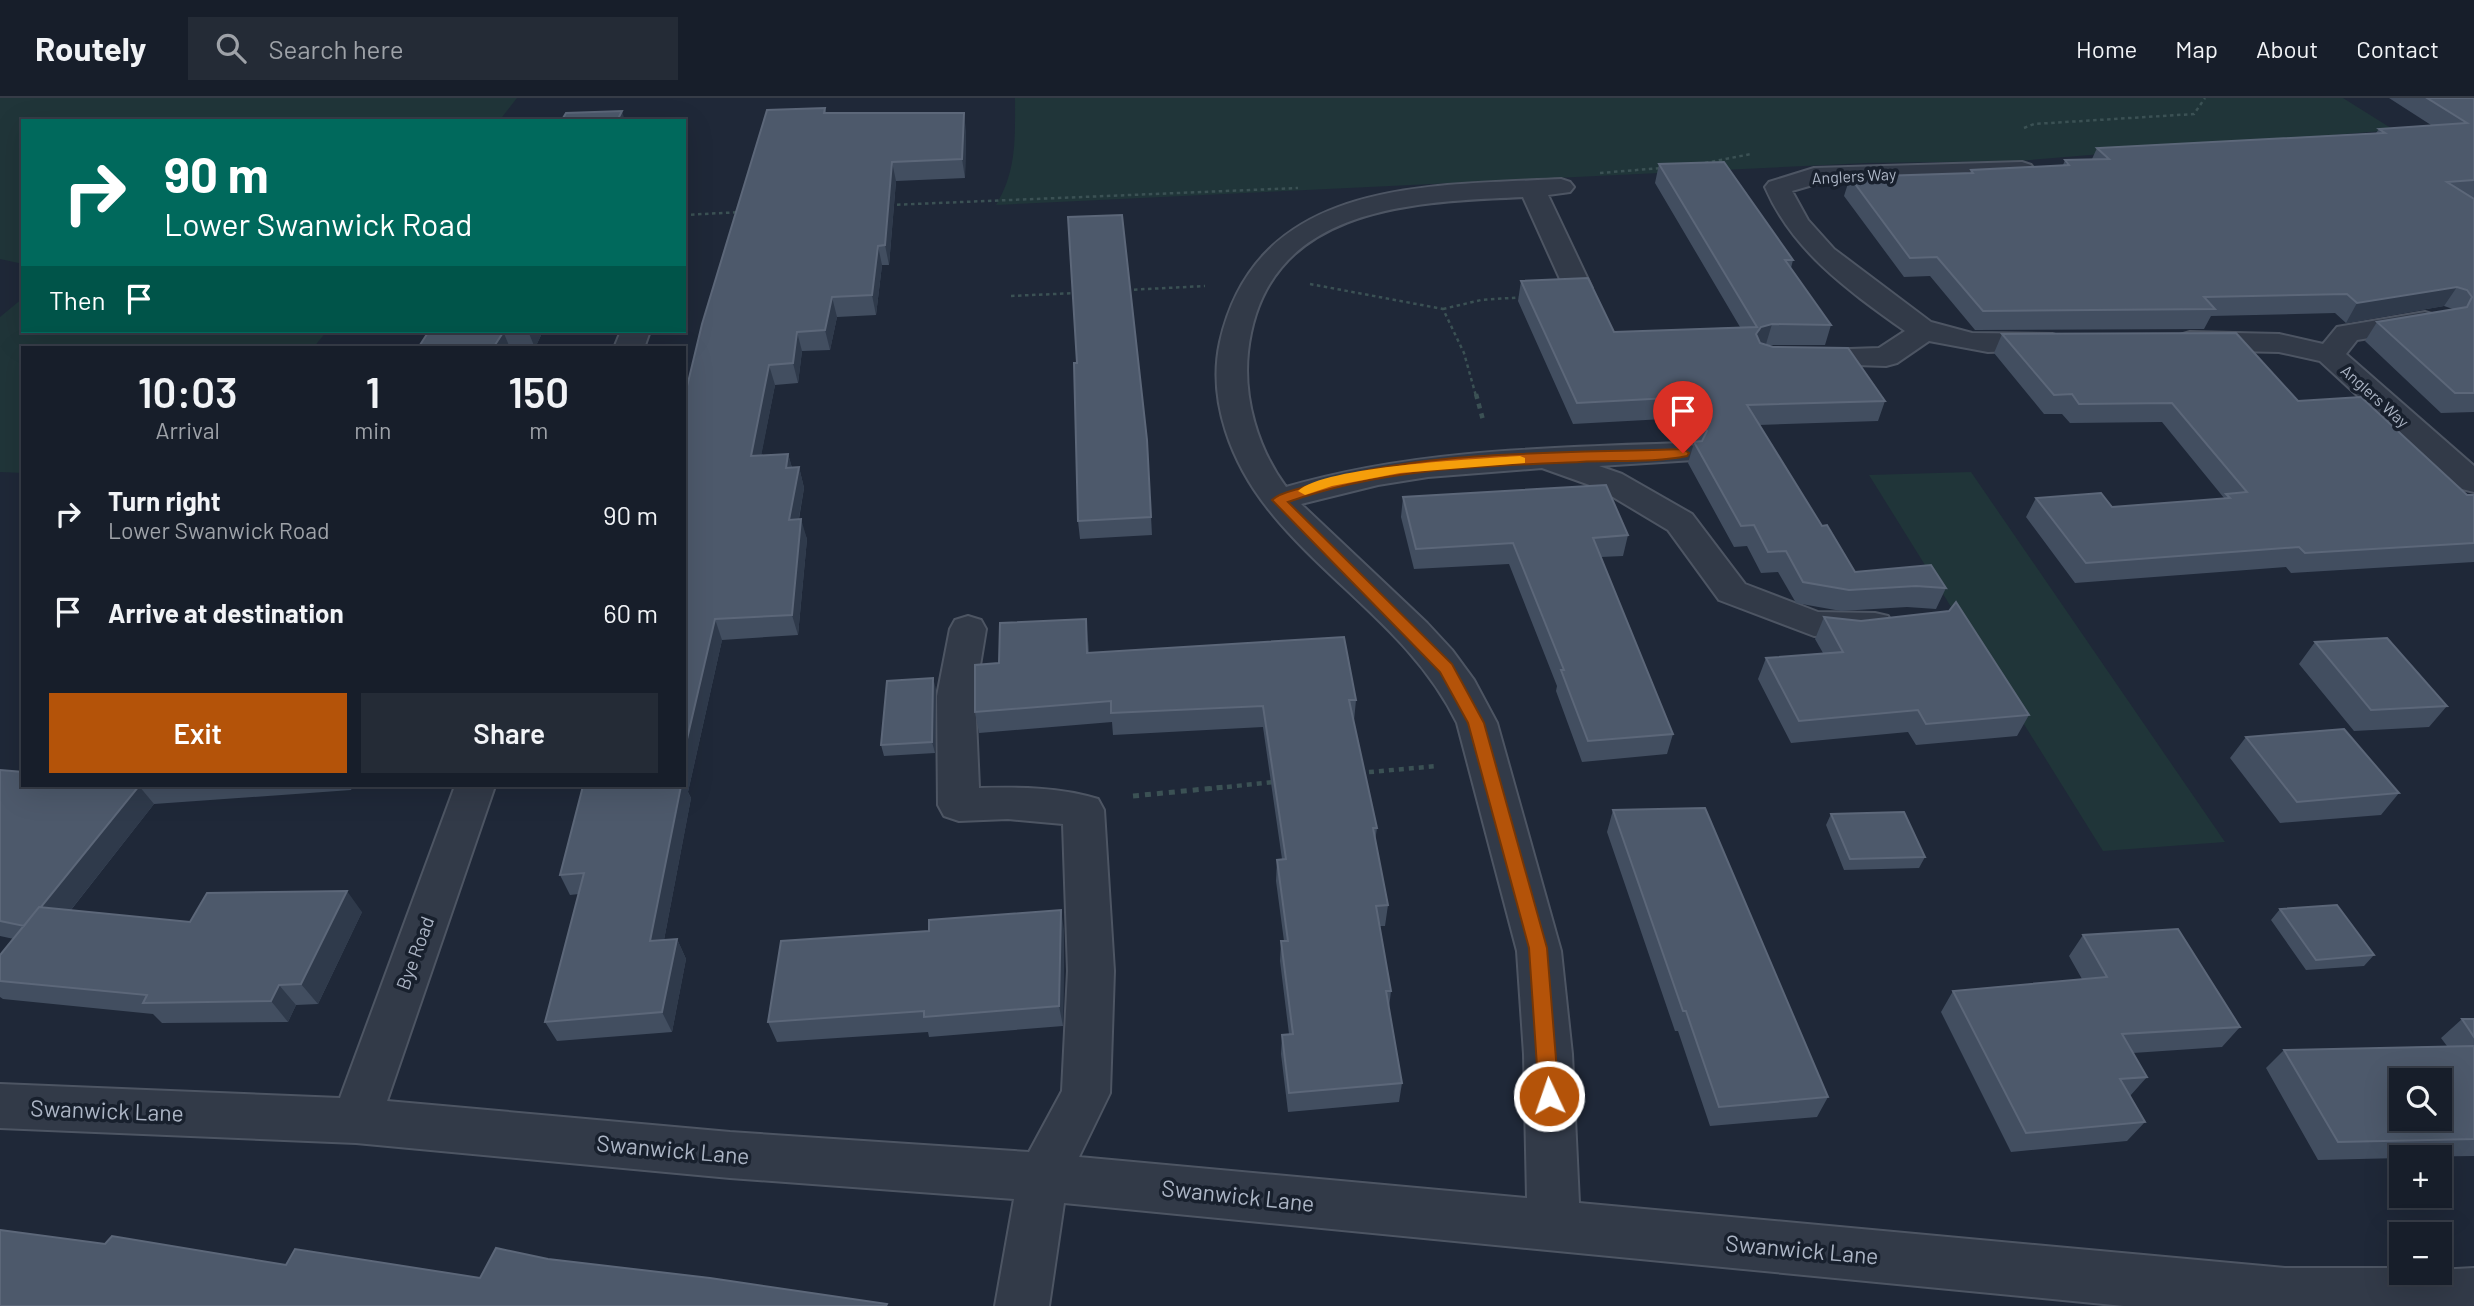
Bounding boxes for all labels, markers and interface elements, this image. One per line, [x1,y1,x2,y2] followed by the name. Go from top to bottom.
[188,17,678,80] search box
[35,28,146,68] text: Routely
[212,29,250,67] icon: search
[268,33,404,64] text: Search here
[2076,34,2137,63] text: Home
[2175,34,2218,63] text: Map
[2256,34,2318,63] text: About
[2356,34,2439,63] text: Contact
[164,144,269,203] text: 90 m
[49,147,140,238] icon: right
[1811,164,1897,187] street label: Anglers Way
[164,204,472,242] text: Lower Swanwick Road
[120,280,158,318] icon: arrive
[49,284,106,315] text: Then
[2338,360,2414,431] street label: Anglers Way
[138,366,238,416] text: 10:03
[365,366,380,416] text: 1
[508,366,569,416] text: 150
[1653,381,1713,453] pin
[1664,392,1702,430] icon: arrive
[155,416,220,444] text: Arrival
[354,416,392,444] text: min
[529,416,548,444] text: m
[108,485,221,516] text: Turn right
[49,495,87,533] icon: right
[603,499,658,530] text: 90 m
[108,516,330,544] text: Lower Swanwick Road
[49,593,87,631] icon: arrive
[108,597,344,628] text: Arrive at destination
[603,597,658,628] text: 60 m
[49,693,347,773] button: Exit
[361,693,658,773] button: Share
[391,913,438,993] street label: Bye Road
[1512,1059,1586,1133] position arrow
[2389,1068,2452,1285] map controls
[2389,1068,2452,1131] button: search
[30,1093,184,1127] street label: Swanwick Lane
[595,1128,751,1170] street label: Swanwick Lane
[2389,1145,2452,1208] button: +
[1160,1173,1316,1217] street label: Swanwick Lane
[2389,1222,2452,1285] button: −
[1724,1228,1880,1270] street label: Swanwick Lane

